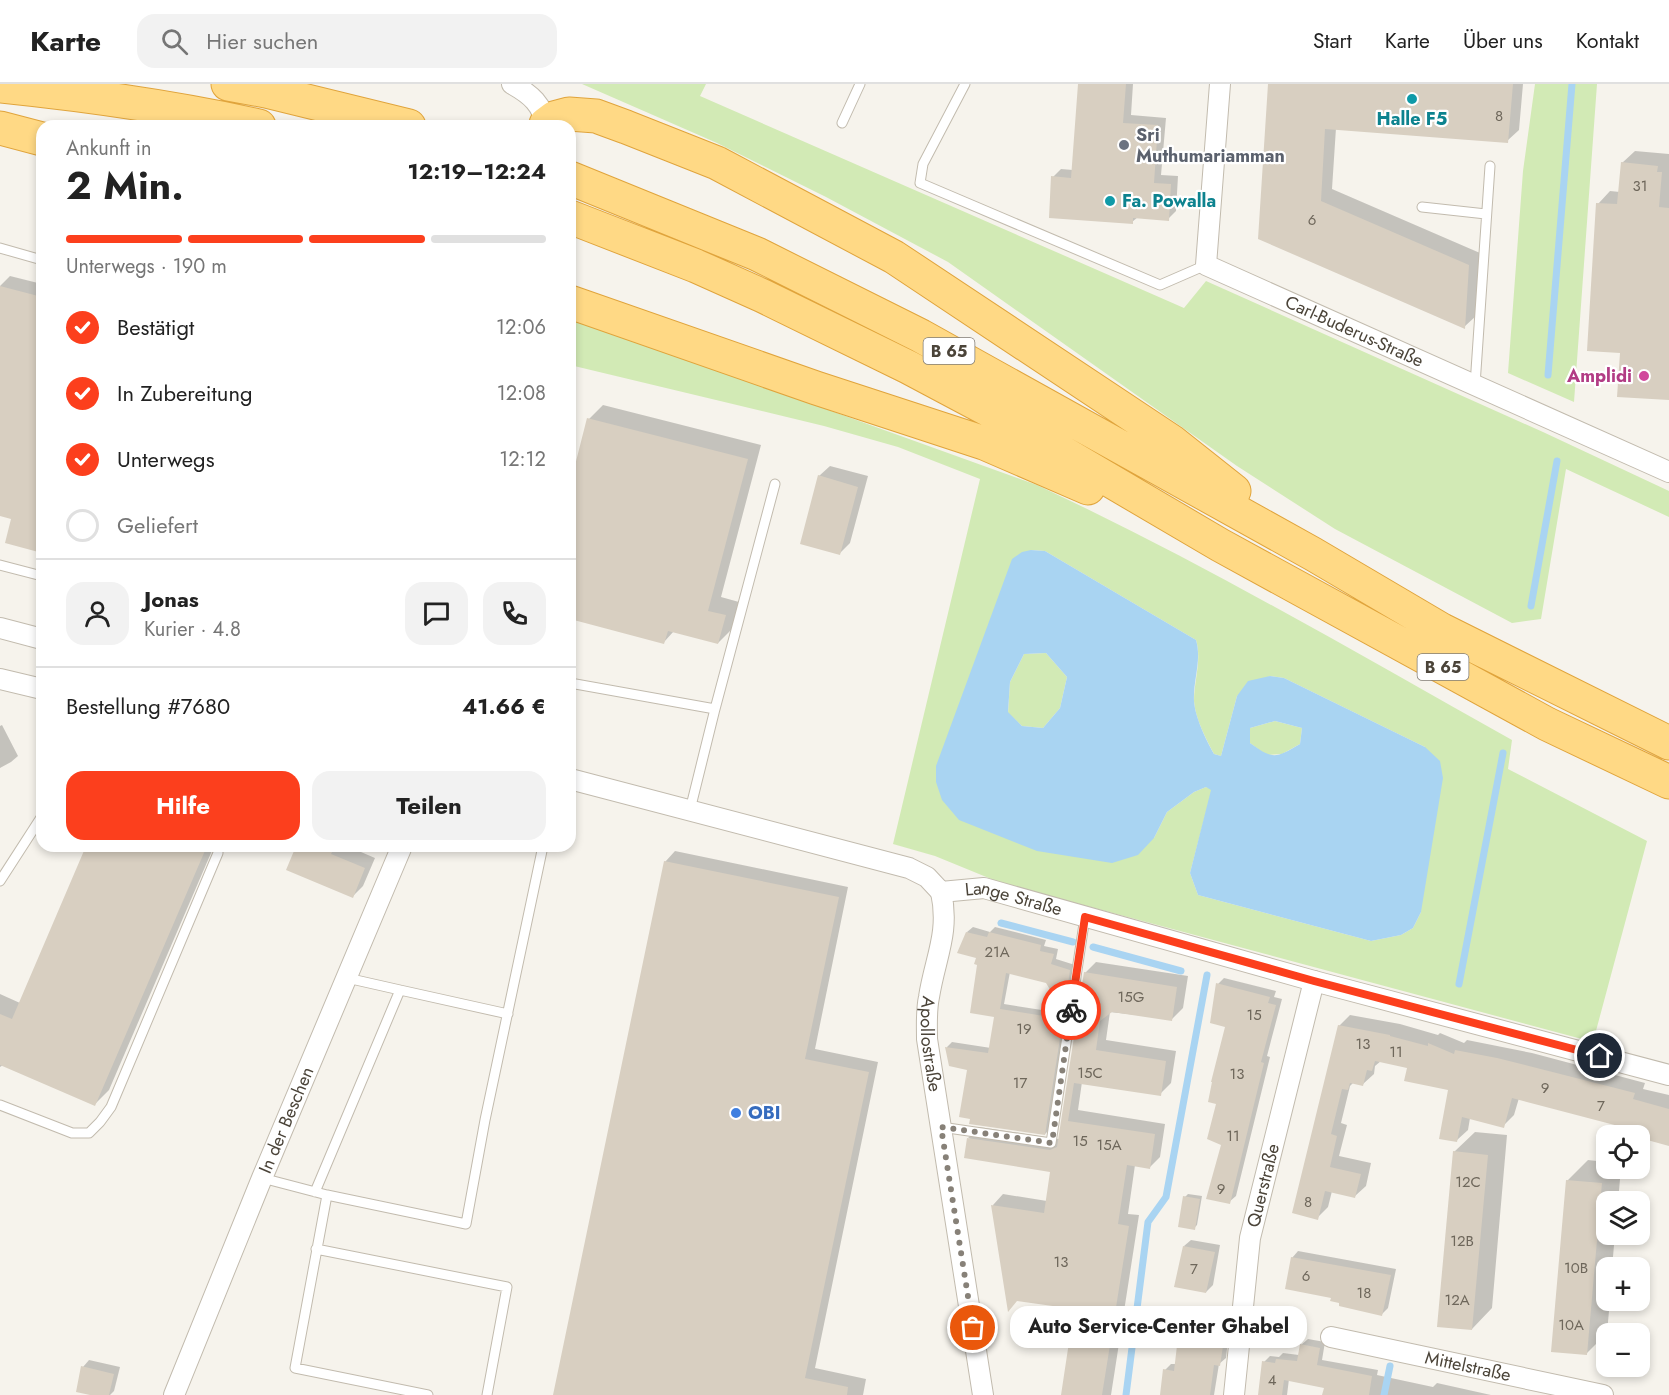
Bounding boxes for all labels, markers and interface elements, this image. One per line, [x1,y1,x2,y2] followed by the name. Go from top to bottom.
[137,14,557,68] search box
[30,21,101,62] text: Karte
[158,25,191,58] icon: search
[206,25,318,57] text: Hier suchen
[1313,26,1352,56] text: Start
[1385,26,1430,56] text: Karte
[1463,26,1543,56] text: Über uns
[1576,26,1639,56] text: Kontakt
[1405,92,1419,106] marker: Halle F5
[1495,105,1503,127] house number: 8
[1377,106,1447,132] place label: Halle F5
[1136,122,1285,169] place label: Sri Muthumariamman
[66,134,152,163] text: Ankunft in
[1117,138,1131,152] marker: Sri Muthumariamman
[408,155,546,187] text: 12:19–12:24
[66,157,184,214] text: 2 Min.
[1633,175,1647,197] house number: 31
[1122,188,1216,214] place label: Fa. Powalla
[1103,194,1117,208] marker: Fa. Powalla
[1308,209,1316,231] house number: 6
[66,252,227,281] text: Unterwegs · 190 m
[1281,289,1428,374] street label: Carl-Buderus-Straße
[66,311,99,344] icon: check
[117,311,194,343] text: Bestätigt
[496,313,546,342] text: 12:06
[924,338,974,364] road number: B 65
[1566,363,1632,389] place label: Amplidi
[1637,369,1651,383] marker: Amplidi
[66,377,99,410] icon: check
[117,377,252,409] text: In Zubereitung
[497,379,546,408] text: 12:08
[66,443,99,476] icon: check
[117,443,215,475] text: Unterwegs
[499,445,546,474] text: 12:12
[117,509,198,541] text: Geliefert
[66,582,129,645] button: person
[405,582,468,645] button: chat
[483,582,546,645] button: phone
[144,583,199,615] text: Jonas
[144,615,241,644] text: Kurier · 4.8
[1418,654,1468,680] road number: B 65
[66,690,230,722] text: Bestellung #7680
[462,690,546,722] text: 41.66 €
[66,771,300,840] button: Hilfe
[312,771,546,840] button: Teilen
[964,875,1065,922] street label: Lange Straße
[984,941,1010,963] house number: 21A
[1041,980,1101,1040] courier
[1118,986,1144,1008] house number: 15G
[914,994,948,1094] street label: Apollostraße
[1055,994,1088,1027] icon: bike
[1246,1004,1262,1026] house number: 15
[1016,1018,1032,1040] house number: 19
[1574,1030,1625,1081] pin
[1356,1033,1370,1055] house number: 13
[1583,1039,1616,1072] icon: home
[1389,1041,1403,1063] house number: 11
[1077,1062,1103,1084] house number: 15C
[252,1063,321,1178] street label: In der Beschen
[1230,1063,1244,1085] house number: 13
[1013,1072,1027,1094] house number: 17
[1541,1077,1549,1099] house number: 9
[1597,1095,1605,1117] house number: 7
[748,1100,781,1126] place label: OBI
[729,1106,743,1120] marker: OBI
[1226,1125,1240,1147] house number: 11
[1596,1125,1650,1377] map controls
[1596,1125,1650,1179] button: locate
[1072,1130,1088,1152] house number: 15
[1096,1134,1122,1156] house number: 15A
[1240,1141,1286,1230] street label: Querstraße
[1455,1171,1481,1193] house number: 12C
[1217,1178,1225,1200] house number: 9
[1304,1191,1312,1213] house number: 8
[1596,1191,1650,1245] button: layers
[1450,1230,1474,1252] house number: 12B
[1054,1251,1068,1273] house number: 13
[1564,1257,1588,1279] house number: 10B
[1596,1257,1650,1311] button: +
[1190,1258,1198,1280] house number: 7
[1302,1265,1310,1287] house number: 6
[1357,1282,1371,1304] house number: 18
[1444,1289,1470,1311] house number: 12A
[947,1302,998,1353] pin
[1009,1307,1306,1349] callout: Auto Service-Center Ghabel
[956,1311,989,1344] icon: bag
[1028,1312,1289,1341] text: Auto Service-Center Ghabel
[1558,1314,1584,1336] house number: 10A
[1596,1323,1650,1377] button: −
[1423,1344,1513,1388] street label: Mittelstraße
[1268,1369,1277,1391] house number: 4

